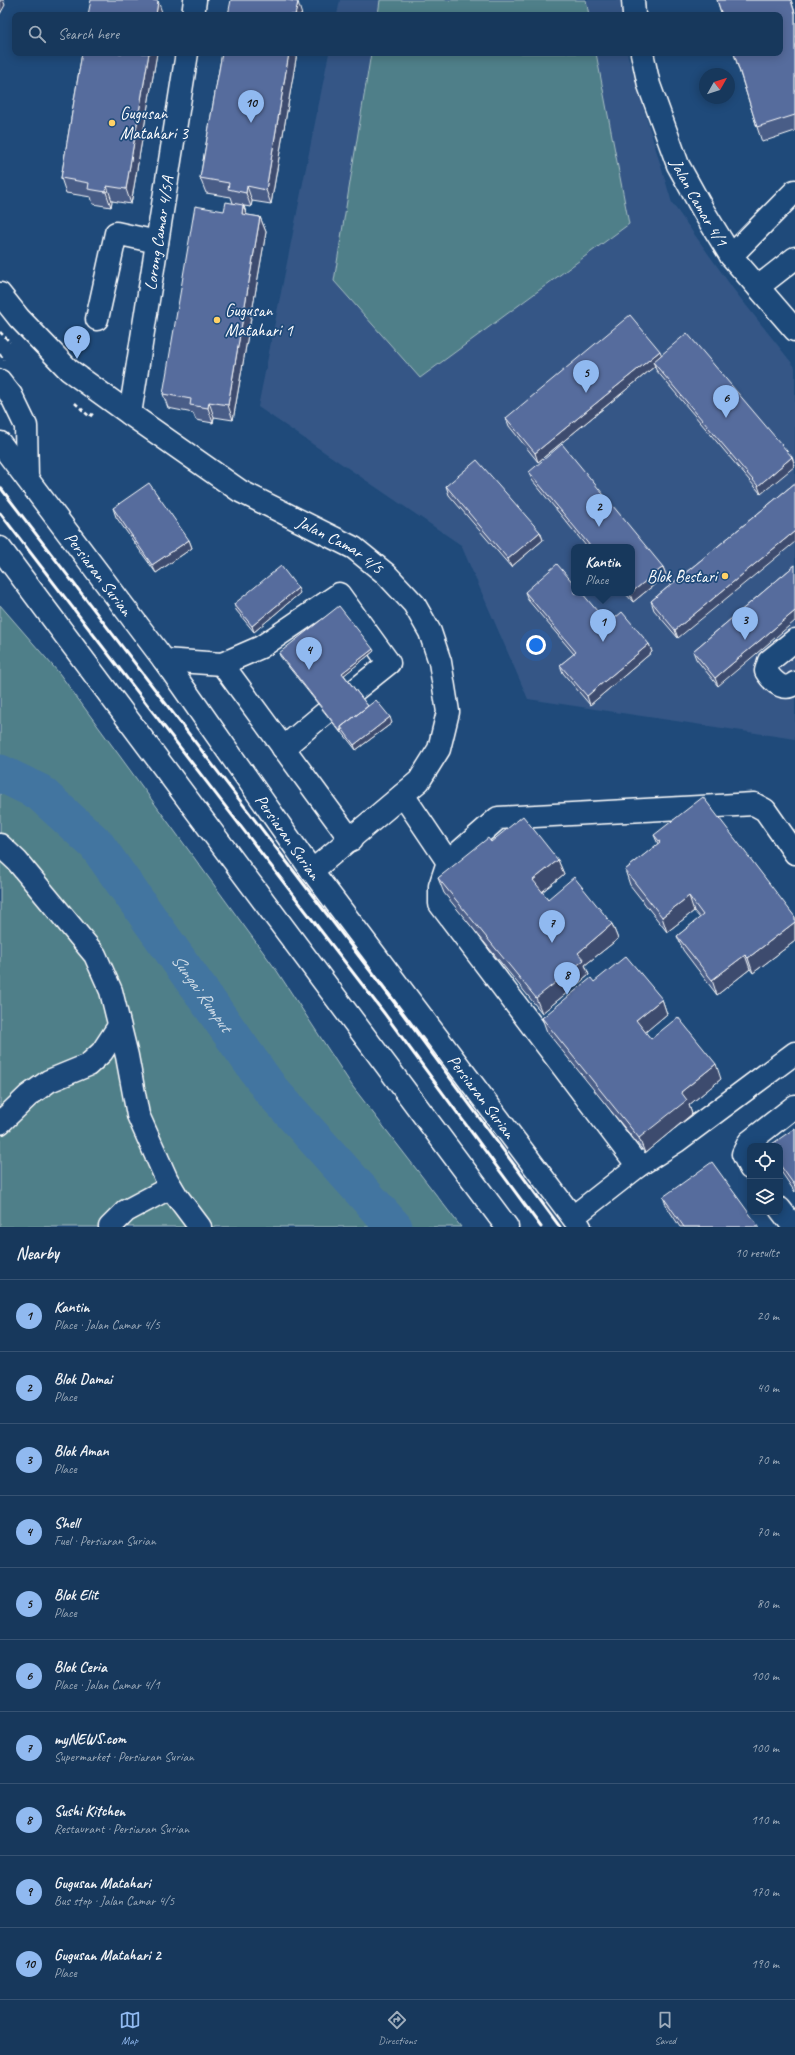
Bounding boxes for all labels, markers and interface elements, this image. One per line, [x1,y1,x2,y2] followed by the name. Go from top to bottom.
[12,12,783,56] search box
[26,23,48,45] icon: search
[58,25,119,44] text: Search here
[699,68,735,104] north arrow
[238,90,264,123] pin: 10
[120,103,189,144] place label: Gugusan Matahari 3
[107,118,117,128] marker: Gugusan Matahari 3
[665,155,733,251] street label: Jalan Camar 4/1
[140,173,179,292] street label: Lorong Camar 4/5A
[225,300,294,341] place label: Gugusan Matahari 1
[212,315,222,325] marker: Gugusan Matahari 1
[64,326,90,359] pin: 9
[573,360,599,393] pin: 5
[713,385,739,418] pin: 6
[586,494,612,527] pin: 2
[292,511,388,579] street label: Jalan Camar 4/5
[60,528,138,621] street label: Persiaran Surian
[571,544,635,596] popup
[585,553,621,572] text: Kantin
[647,566,719,587] place label: Blok Bestari
[720,571,730,581] marker: Blok Bestari
[585,572,608,588] text: Place
[732,607,758,640] pin: 3
[590,609,616,642] pin: 1
[526,635,546,655] your location
[296,637,322,670] pin: 4
[250,790,326,885] street label: Persiaran Surian
[539,910,565,943] pin: 7
[167,950,239,1039] water label: Sungai Rumput
[554,962,580,995] pin: 8
[443,1051,520,1144] street label: Persiaran Surian
[747,1143,783,1215] map controls
[747,1143,783,1179] button: locate
[747,1179,783,1215] button: layers
[16,1243,59,1264] text: Nearby
[735,1245,779,1261] text: 10 results
[54,1298,89,1317] text: Kantin
[26,1308,32,1324] text: 1
[757,1308,779,1324] text: 20 m
[54,1317,160,1333] text: Place · Jalan Camar 4/5
[54,1370,112,1389] text: Blok Damai
[26,1380,32,1396] text: 2
[757,1380,779,1396] text: 40 m
[54,1389,77,1405] text: Place
[54,1442,109,1461] text: Blok Aman
[26,1452,32,1468] text: 3
[757,1452,779,1468] text: 70 m
[54,1461,77,1477] text: Place
[54,1514,79,1533] text: Shell
[26,1524,32,1540] text: 4
[757,1524,779,1540] text: 70 m
[54,1533,156,1549] text: Fuel · Persiaran Surian
[54,1586,98,1605] text: Blok Elit
[26,1596,32,1612] text: 5
[757,1596,779,1612] text: 80 m
[54,1605,77,1621] text: Place
[54,1658,107,1677] text: Blok Ceria
[26,1668,32,1684] text: 6
[751,1668,779,1684] text: 100 m
[54,1677,160,1693] text: Place · Jalan Camar 4/1
[54,1730,126,1749] text: myNEWS.com
[26,1740,32,1756] text: 7
[751,1740,779,1756] text: 100 m
[54,1749,194,1765] text: Supermarket · Persiaran Surian
[54,1802,125,1821] text: Sushi Kitchen
[26,1812,32,1828] text: 8
[751,1812,779,1828] text: 110 m
[54,1821,189,1837] text: Restaurant · Persiaran Surian
[54,1874,150,1893] text: Gugusan Matahari
[26,1884,32,1900] text: 9
[751,1884,779,1900] text: 170 m
[54,1893,174,1909] text: Bus stop · Jalan Camar 4/5
[54,1946,161,1965] text: Gugusan Matahari 2
[23,1956,35,1972] text: 10
[751,1956,779,1972] text: 190 m
[54,1965,77,1981] text: Place
[119,2009,141,2047] tab: Map
[378,2009,417,2047] tab: Directions
[654,2009,676,2047] tab: Saved

